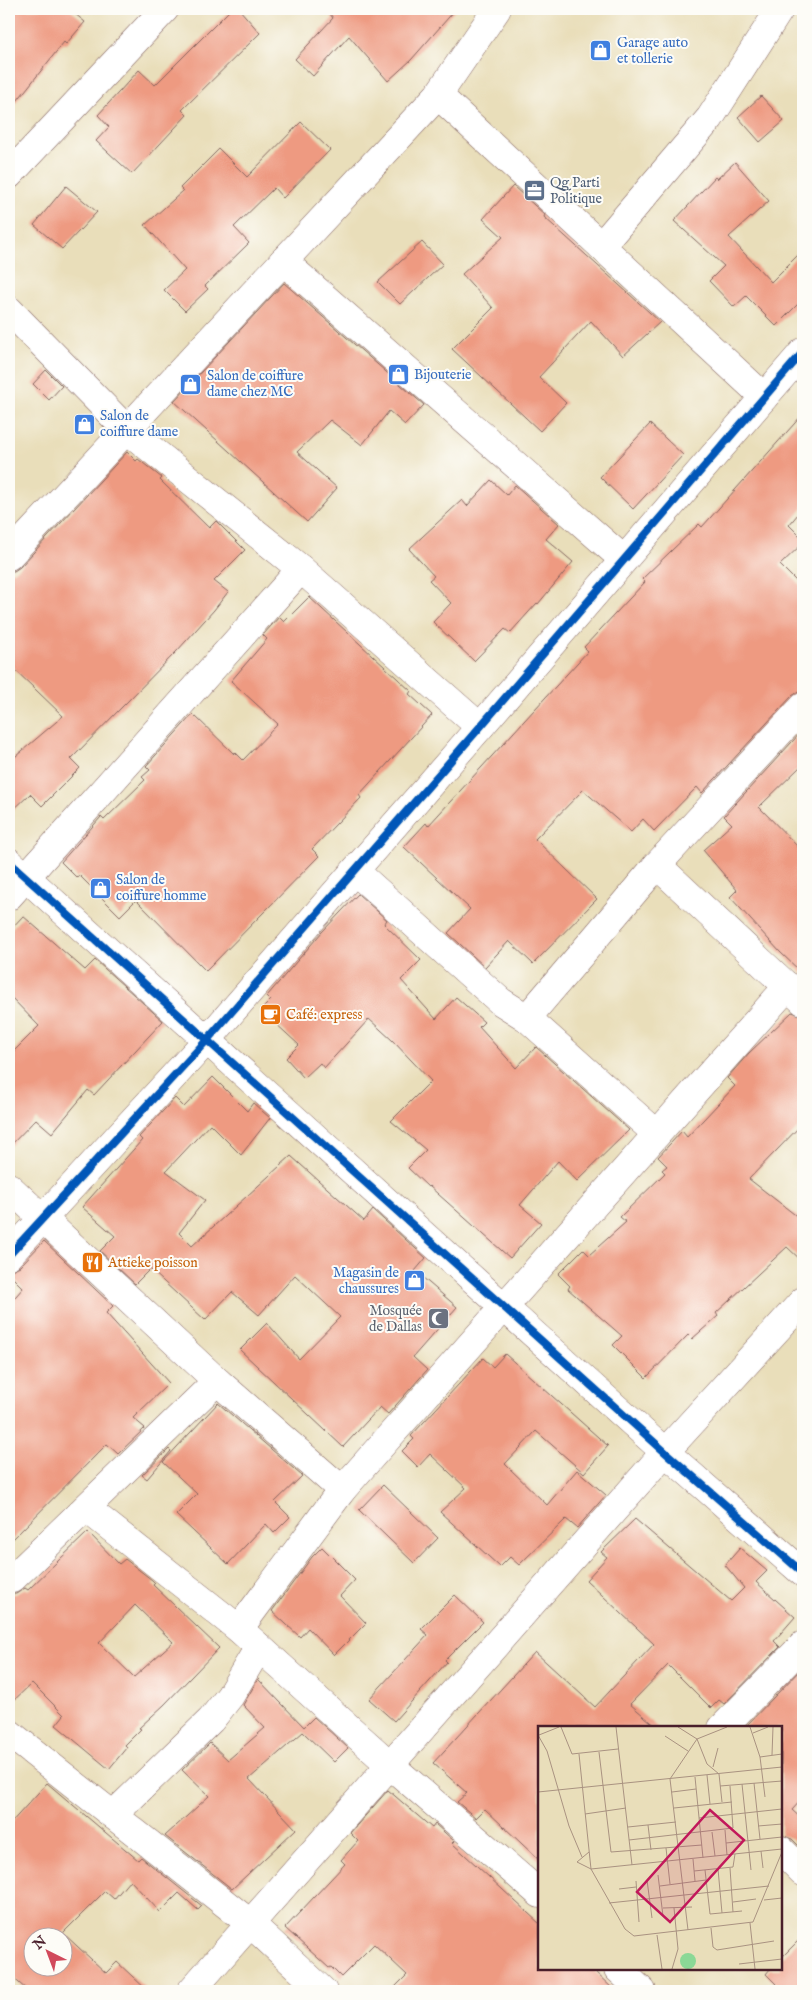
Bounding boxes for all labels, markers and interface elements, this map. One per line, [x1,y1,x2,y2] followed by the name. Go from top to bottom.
[617,34,689,68] place label: Garage auto et tollerie
[589,39,613,63] shop icon: Garage auto et tollerie
[550,174,603,208] place label: Qg Parti Politique
[522,179,546,203] office icon: Qg Parti Politique
[386,363,410,387] shop icon: Bijouterie
[414,366,472,384] place label: Bijouterie
[207,367,304,401] place label: Salon de coiffure dame chez MC
[179,372,203,396] shop icon: Salon de coiffure dame chez MC
[100,407,179,441] place label: Salon de coiffure dame
[72,412,96,436] shop icon: Salon de coiffure dame
[116,871,207,905] place label: Salon de coiffure homme
[88,876,112,900] shop icon: Salon de coiffure homme
[258,1003,282,1027] cafe icon: Café: express
[286,1006,363,1024] place label: Café: express
[80,1251,104,1275] restaurant icon: Attieke poisson
[107,1254,198,1272] place label: Attieke poisson
[333,1264,400,1298] place label: Magasin de chaussures
[403,1269,427,1293] shop icon: Magasin de chaussures
[369,1302,423,1336] place label: Mosquée de Dallas
[426,1307,450,1331] mosque icon: Mosquée de Dallas
[538,1726,782,1970] inset map
[22,1928,72,1978] north arrow
[29,1932,50,1954] text: N

